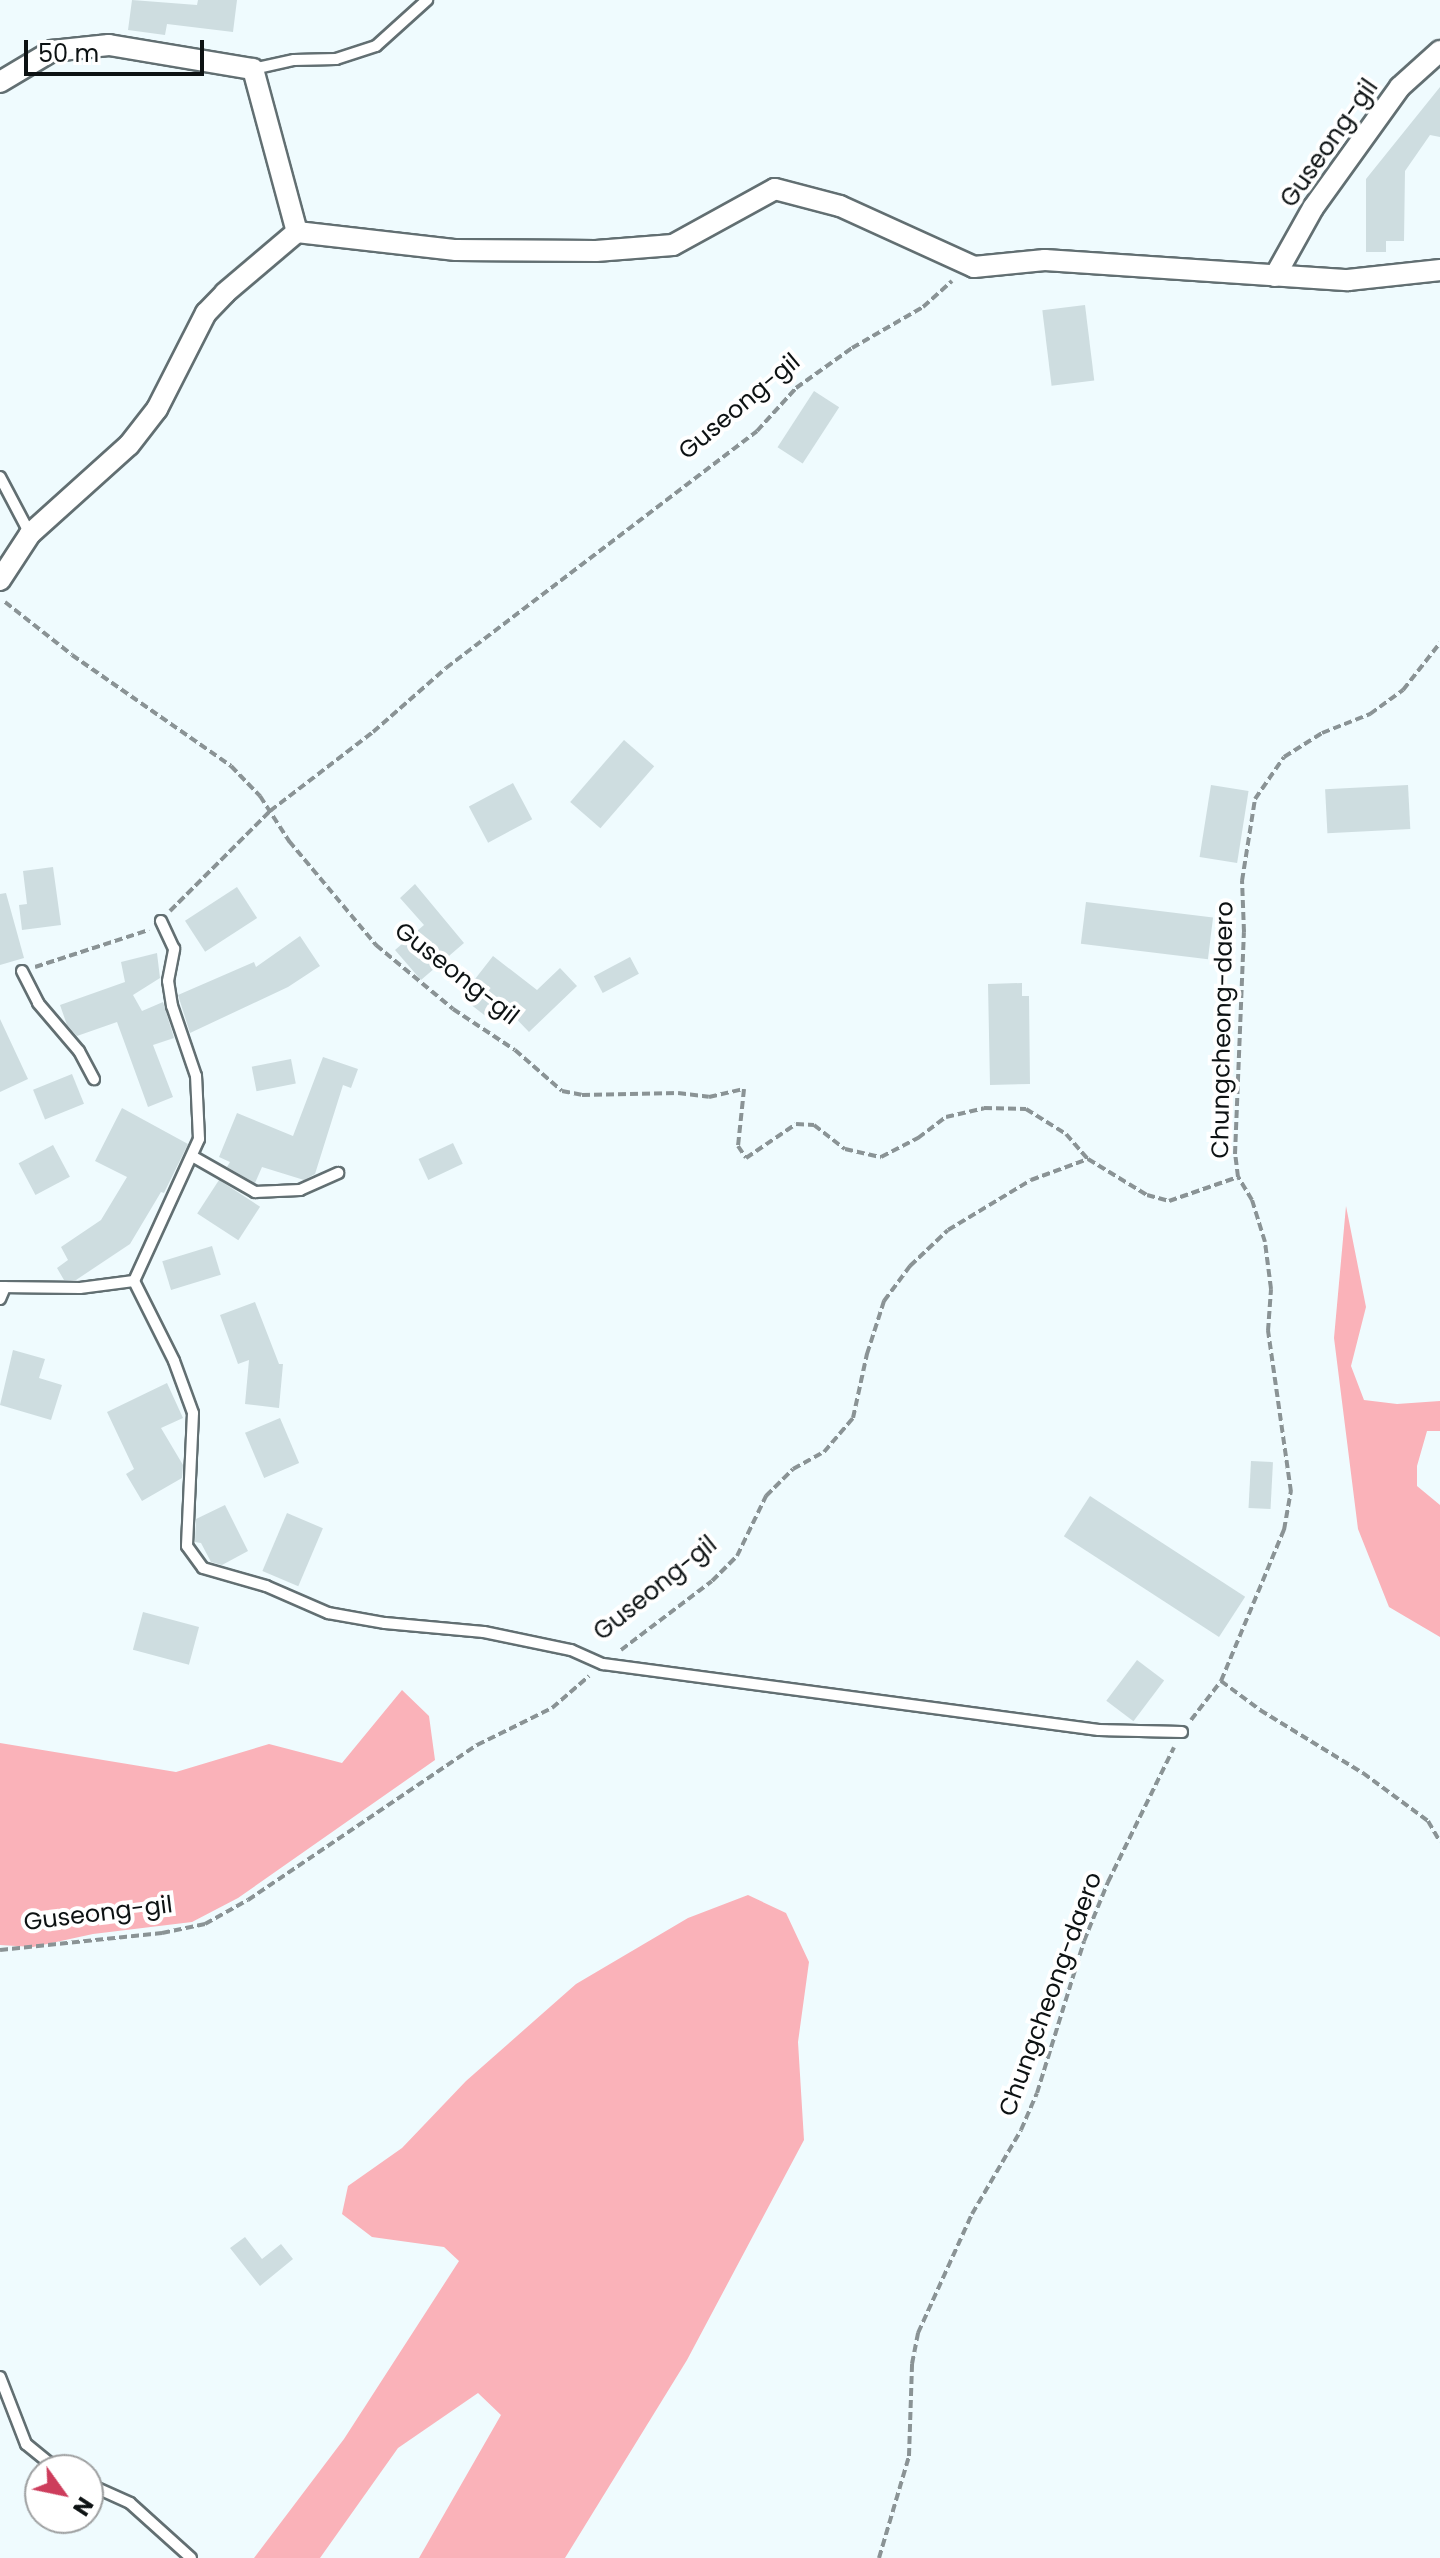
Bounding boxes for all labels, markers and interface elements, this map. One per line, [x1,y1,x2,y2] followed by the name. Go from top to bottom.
[28,24,208,74] scale bar
[38,37,99,70] text: 50 m
[1274,73,1384,213] street label: Guseong-gil
[672,347,806,465] street label: Guseong-gil
[1205,901,1239,1159] street label: Chungcheong-daero
[389,916,525,1030] street label: Guseong-gil
[588,1530,722,1646] street label: Guseong-gil
[992,1868,1108,2120] street label: Chungcheong-daero
[22,1890,174,1936] street label: Guseong-gil
[24,2454,104,2534] north arrow
[65,2491,100,2522] text: N

